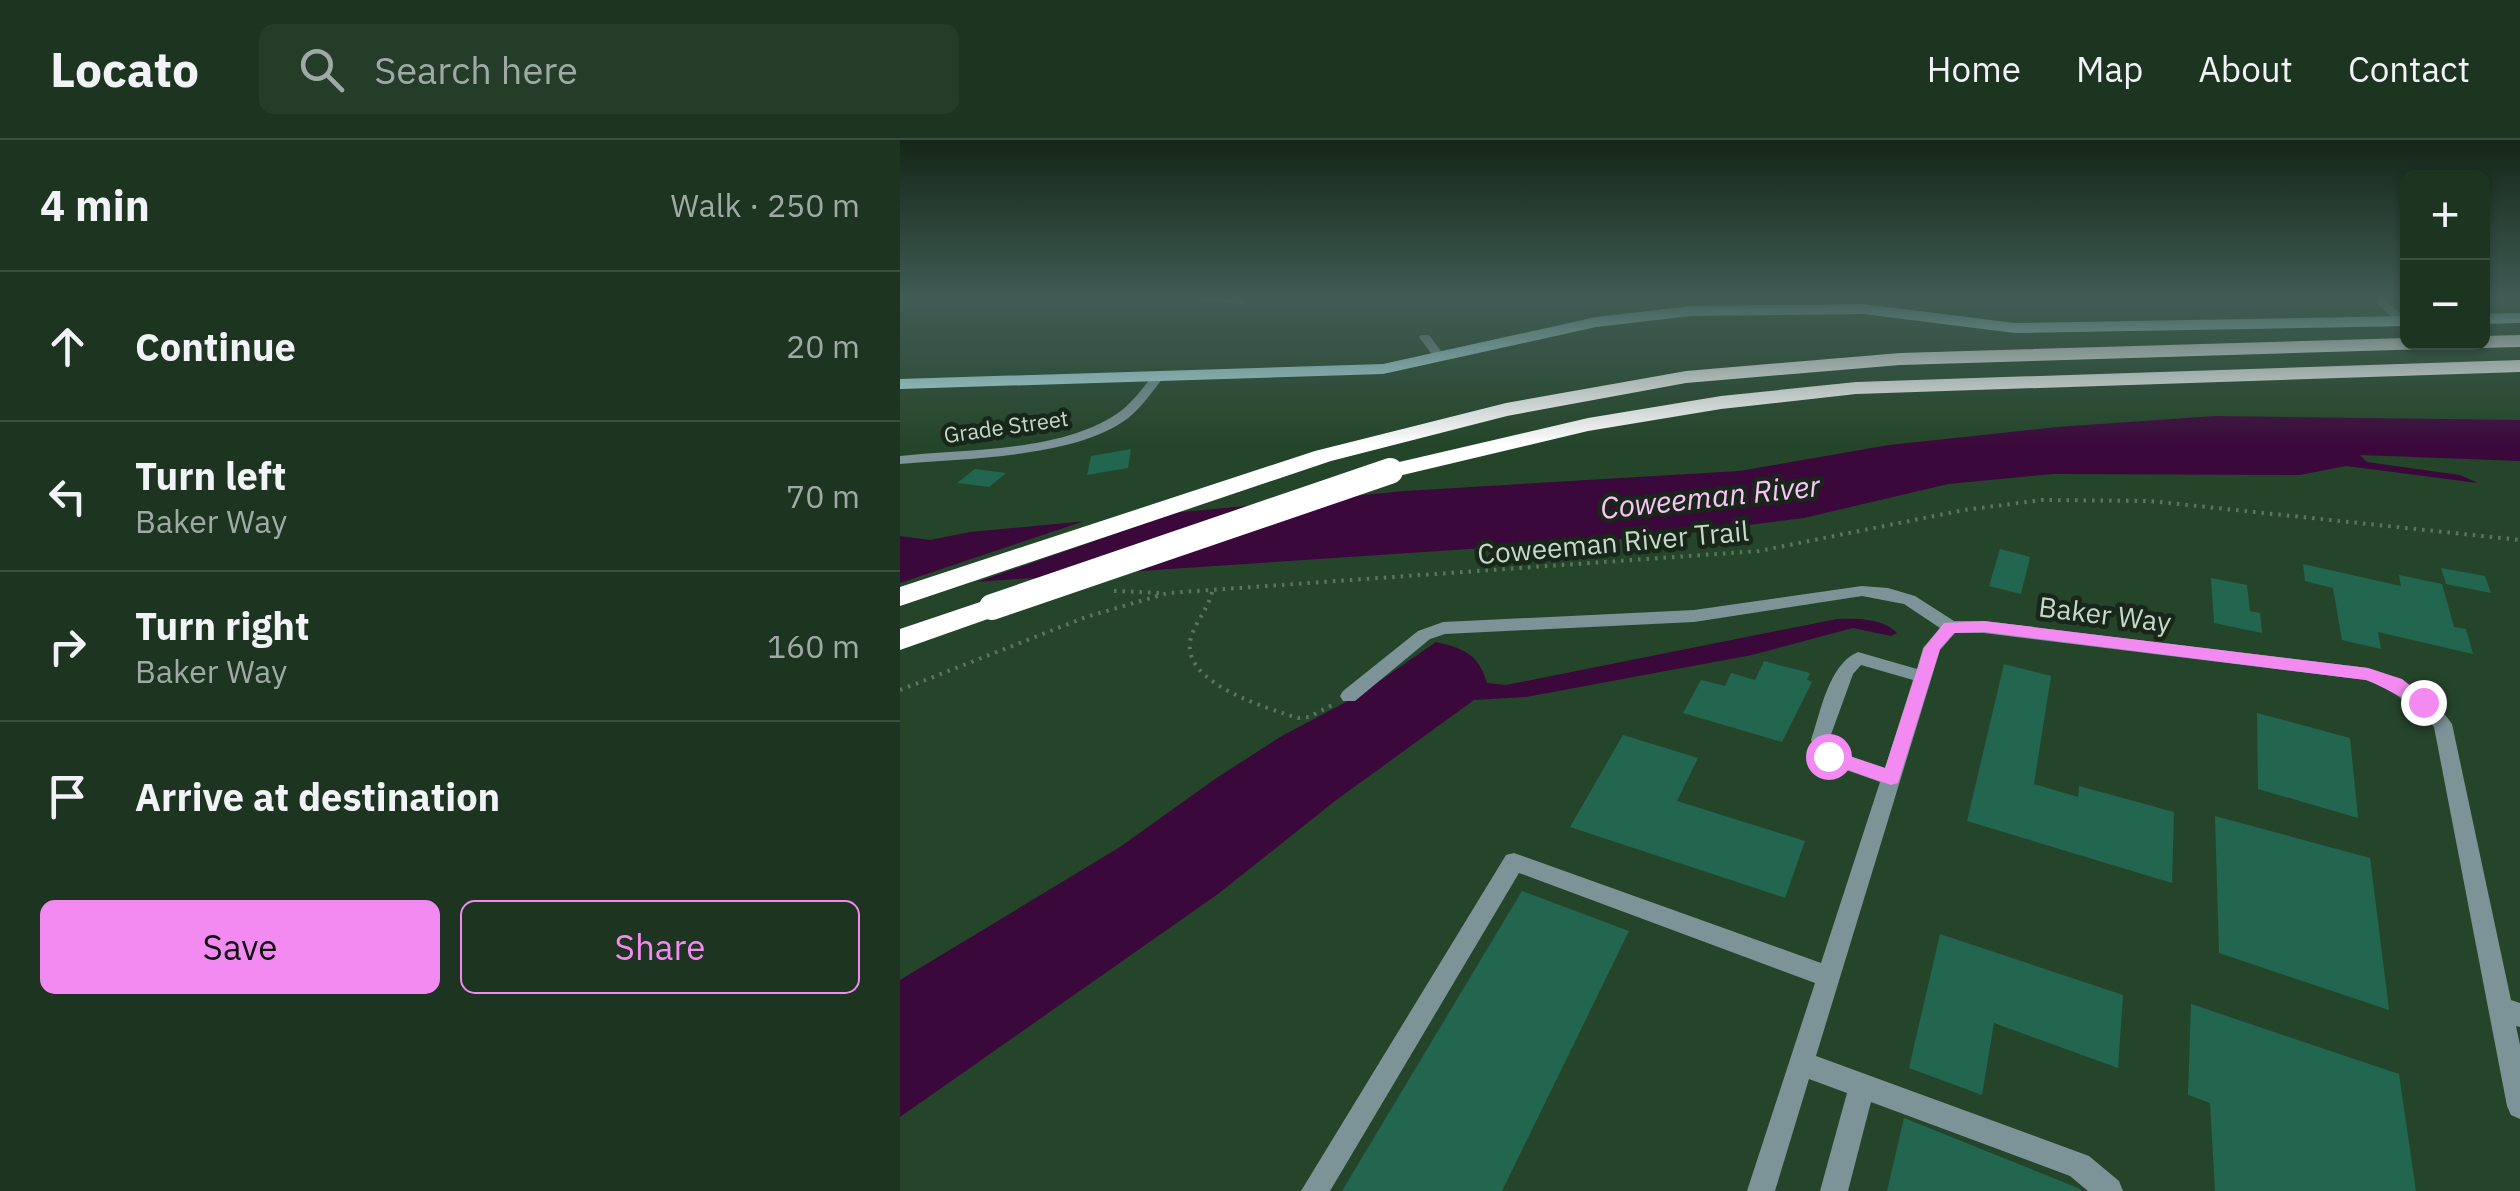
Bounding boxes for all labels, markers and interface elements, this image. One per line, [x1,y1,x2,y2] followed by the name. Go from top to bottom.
[259,24,959,114] search box
[50,38,199,100] text: Locato
[294,42,349,97] icon: search
[374,45,578,94] text: Search here
[1927,46,2021,92] text: Home
[2076,46,2143,92] text: Map
[2198,46,2293,92] text: About
[2348,46,2470,92] text: Contact
[2400,170,2490,350] map controls
[2400,170,2490,260] button: +
[40,178,150,233] text: 4 min
[671,184,860,226] text: Walk · 250 m
[2400,260,2490,350] button: −
[40,319,95,374] icon: ahead
[135,322,296,371] text: Continue
[786,325,860,367] text: 20 m
[942,403,1070,449] street label: Grade Street
[135,451,286,500] text: Turn left
[1598,465,1823,527] water label: Coweeman River
[40,469,95,524] icon: left
[786,475,860,517] text: 70 m
[135,500,287,542] text: Baker Way
[1476,512,1750,572] street label: Coweeman River Trail
[2037,588,2173,640] street label: Baker Way
[135,601,310,650] text: Turn right
[40,619,95,674] icon: right
[767,625,860,667] text: 160 m
[135,650,287,692] text: Baker Way
[2401,680,2447,726] route end
[1806,734,1852,780] route start
[40,769,95,824] icon: arrive
[135,772,500,821] text: Arrive at destination
[40,900,440,994] button: Save
[460,900,860,994] button: Share

